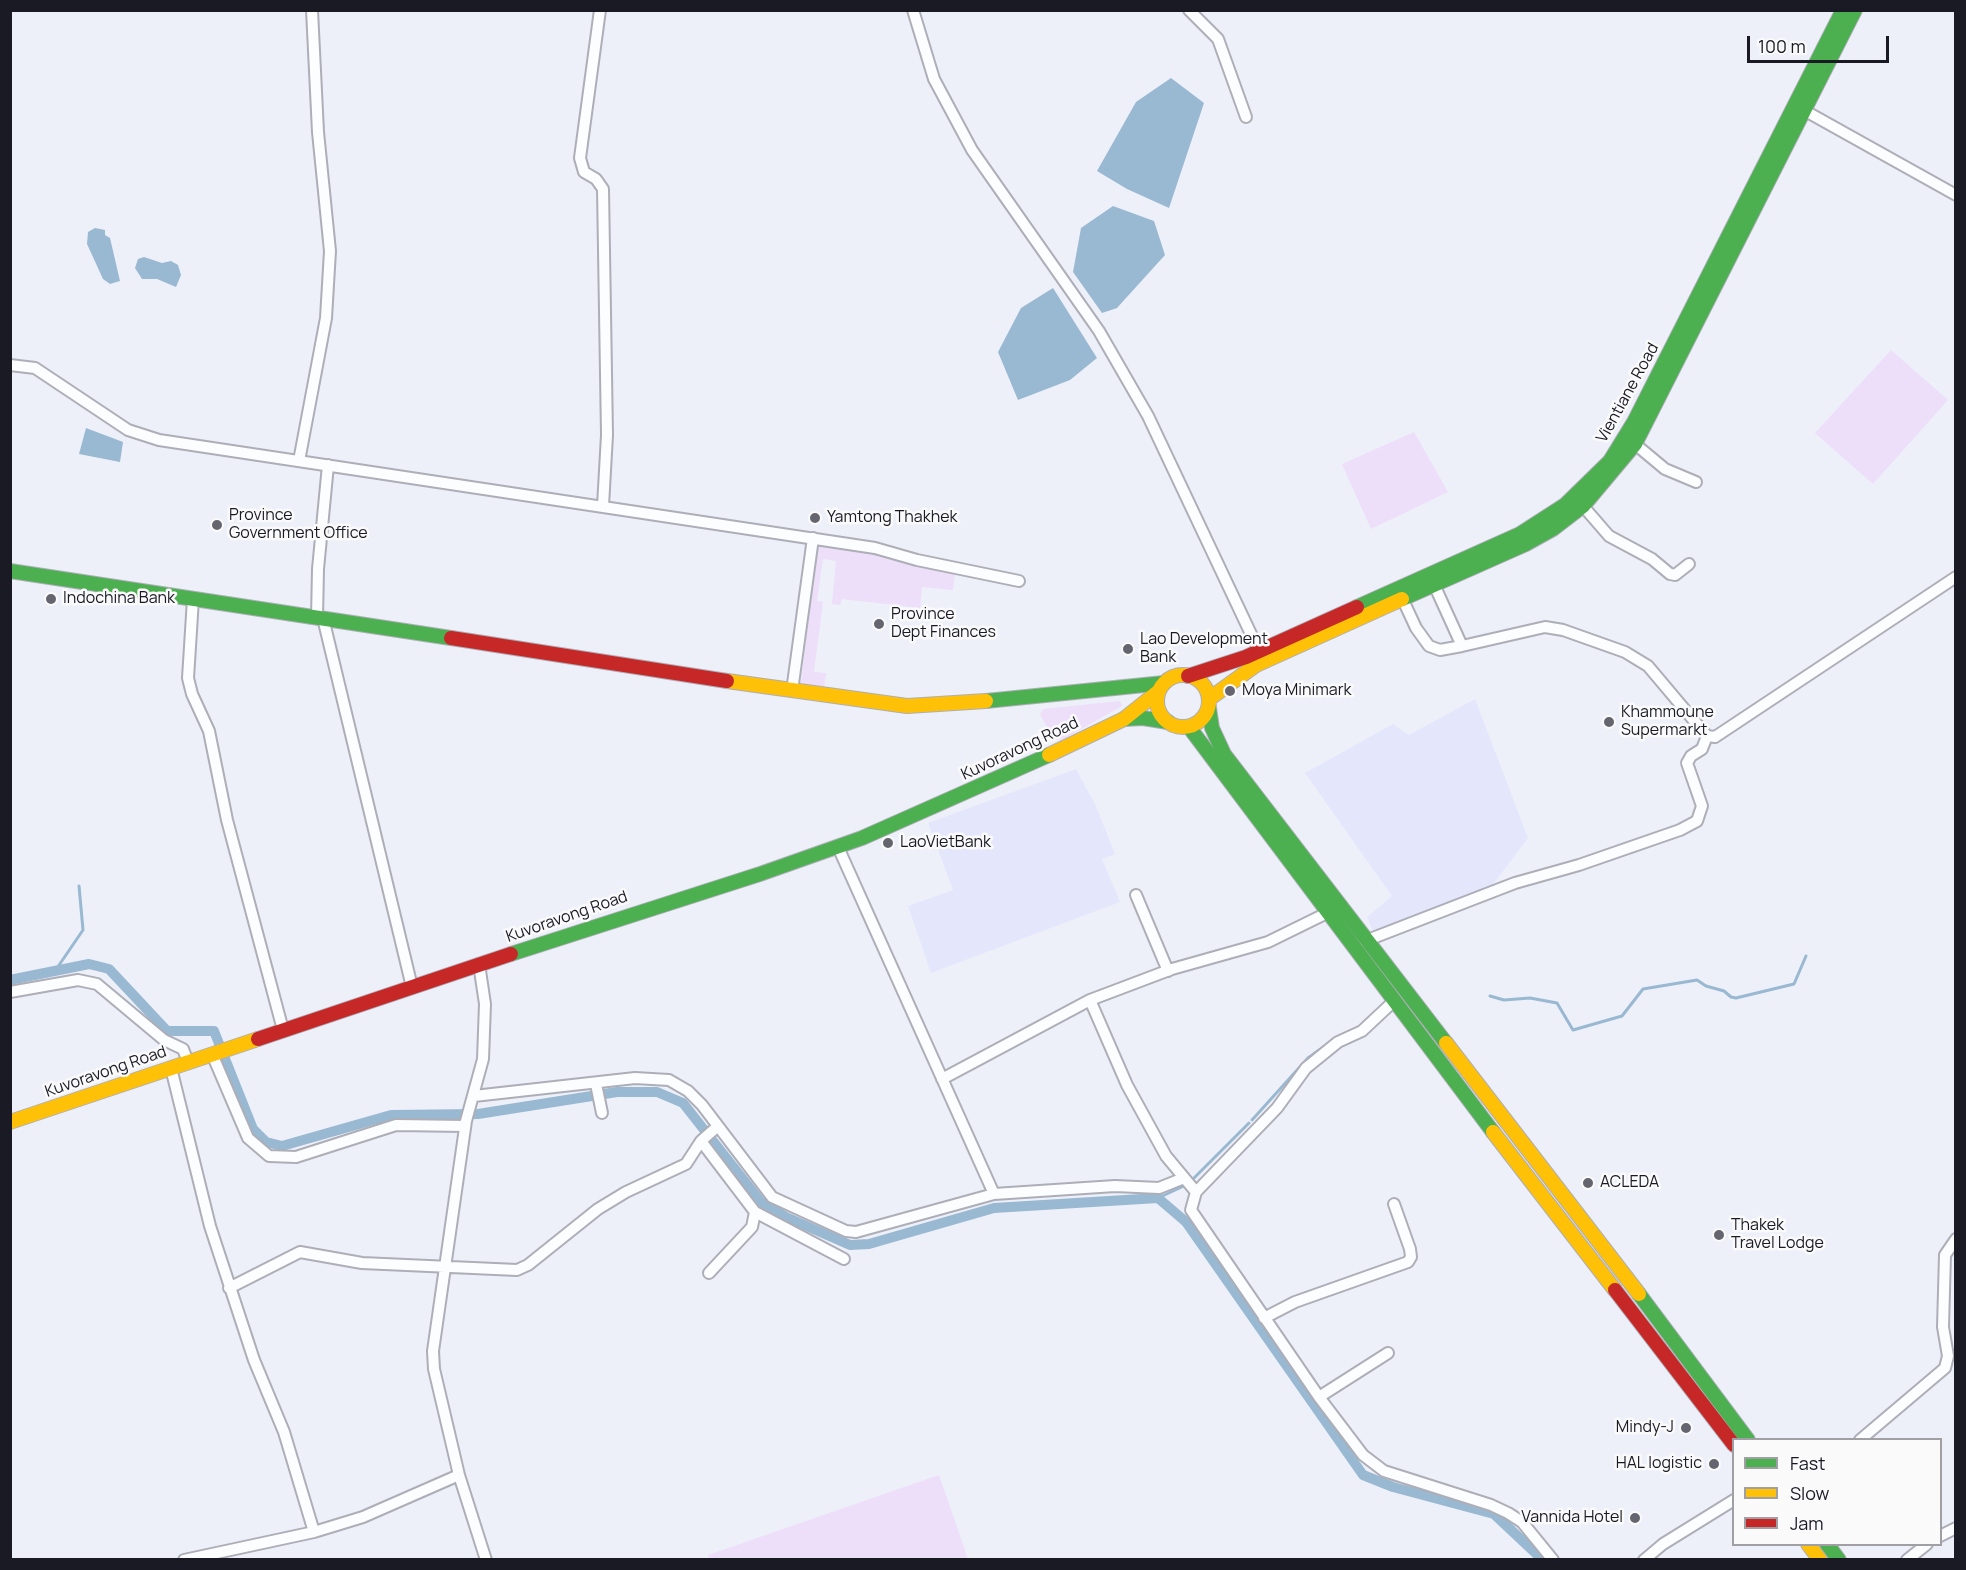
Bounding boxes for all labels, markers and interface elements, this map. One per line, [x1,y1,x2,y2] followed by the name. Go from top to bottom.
[1750,24,1892,62] scale bar
[1758,34,1806,58] text: 100 m
[1593,340,1663,446] street label: Vientiane Road
[229,506,368,544] place label: Province Government Office
[827,508,957,528] place label: Yamtong Thakhek
[808,511,822,525] marker: Yamtong Thakhek
[210,518,224,532] marker: Province Government Office
[63,589,175,609] place label: Indochina Bank
[44,592,58,606] marker: Indochina Bank
[891,605,996,643] place label: Province Dept Finances
[872,617,886,631] marker: Province Dept Finances
[1140,630,1268,668] place label: Lao Development Bank
[1121,642,1135,656] marker: Lao Development Bank
[1242,681,1351,701] place label: Moya Minimark
[1223,684,1237,698] marker: Moya Minimark
[1621,703,1714,741] place label: Khammoune Supermarkt
[958,713,1082,785] street label: Kuvoravong Road
[1602,715,1616,729] marker: Khammoune Supermarkt
[900,833,991,853] place label: LaoVietBank
[881,836,895,850] marker: LaoVietBank
[504,887,630,947] street label: Kuvoravong Road
[43,1042,169,1102] street label: Kuvoravong Road
[1600,1173,1659,1193] place label: ACLEDA
[1581,1176,1595,1190] marker: ACLEDA
[1731,1216,1824,1254] place label: Thakek Travel Lodge
[1712,1228,1726,1242] marker: Thakek Travel Lodge
[1616,1418,1674,1438] place label: Mindy-J
[1679,1421,1693,1435] marker: Mindy-J
[1732,1438,1942,1546] legend
[1790,1451,1825,1475] text: Fast
[1616,1454,1702,1474] place label: HAL logistic
[1707,1457,1721,1471] marker: HAL logistic
[1790,1481,1829,1505] text: Slow
[1521,1508,1623,1528] place label: Vannida Hotel
[1628,1511,1642,1525] marker: Vannida Hotel
[1790,1511,1824,1535] text: Jam

